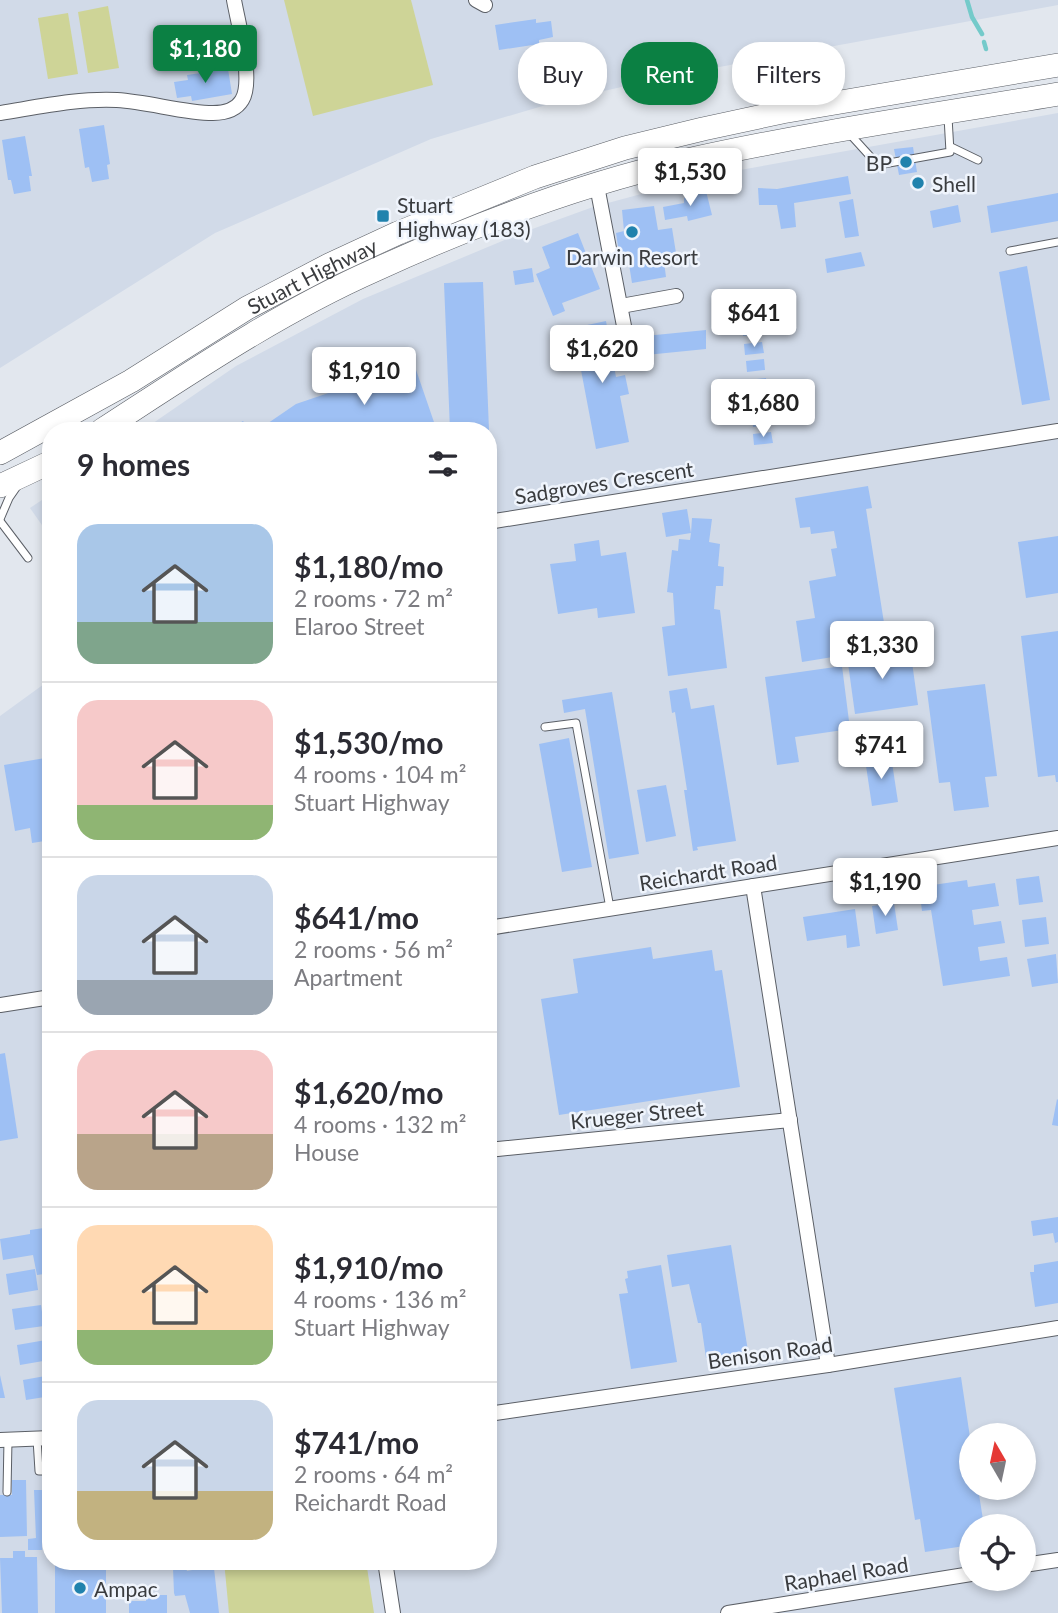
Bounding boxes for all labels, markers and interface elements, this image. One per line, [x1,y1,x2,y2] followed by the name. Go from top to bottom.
[148,25,262,85] pin: $1,180
[169,34,241,62] text: $1,180
[518,42,607,105] chip: Buy
[621,42,718,105] chip: Rent
[732,42,845,105] chip: Filters
[633,148,747,208] pin: $1,530
[866,150,892,175] place label: BP
[898,154,914,170] marker: BP
[654,157,726,185] text: $1,530
[932,171,976,196] place label: Shell
[910,175,926,191] marker: Shell
[397,192,531,241] place label: Stuart Highway (183)
[375,208,391,224] marker: Stuart Highway (183)
[624,224,640,240] marker: Darwin Resort
[242,232,381,318] street label: Stuart Highway
[566,244,699,269] place label: Darwin Resort
[713,290,795,349] pin: $641
[727,298,781,326] text: $641
[545,326,659,385] pin: $1,620
[566,334,638,362] text: $1,620
[307,348,421,407] pin: $1,910
[328,356,400,384] text: $1,910
[706,380,820,439] pin: $1,680
[727,388,799,416] text: $1,680
[424,445,462,483] icon: filters
[77,446,190,482] text: 9 homes
[513,455,696,508] street label: Sadgroves Crescent
[294,548,443,584] text: $1,180/mo
[133,552,217,636] icon: home
[294,584,453,612] text: 2 rooms · 72 m²
[294,612,424,640] text: Elaroo Street
[825,622,939,681] pin: $1,330
[846,630,918,658] text: $1,330
[840,722,922,781] pin: $741
[294,724,443,760] text: $1,530/mo
[133,728,217,812] icon: home
[854,730,908,758] text: $741
[294,760,466,788] text: 4 rooms · 104 m²
[294,788,450,816] text: Stuart Highway
[637,849,779,895] street label: Reichardt Road
[828,858,942,918] pin: $1,190
[849,867,921,895] text: $1,190
[294,899,419,935] text: $641/mo
[133,903,217,987] icon: home
[294,935,453,963] text: 2 rooms · 56 m²
[294,963,402,991] text: Apartment
[294,1074,443,1110] text: $1,620/mo
[133,1078,217,1162] icon: home
[569,1095,705,1133] street label: Krueger Street
[294,1110,466,1138] text: 4 rooms · 132 m²
[294,1138,359,1166] text: House
[294,1249,443,1285] text: $1,910/mo
[133,1253,217,1337] icon: home
[294,1285,466,1313] text: 4 rooms · 136 m²
[294,1313,450,1341] text: Stuart Highway
[706,1331,834,1373] street label: Benison Road
[959,1423,1036,1500] north arrow
[959,1423,1036,1591] map controls
[294,1424,419,1460] text: $741/mo
[133,1428,217,1512] icon: home
[294,1460,453,1488] text: 2 rooms · 64 m²
[294,1488,447,1516] text: Reichardt Road
[959,1514,1036,1591] button: locate
[782,1551,910,1595] street label: Raphael Road
[94,1576,158,1601] place label: Ampac
[72,1580,88,1596] marker: Ampac

